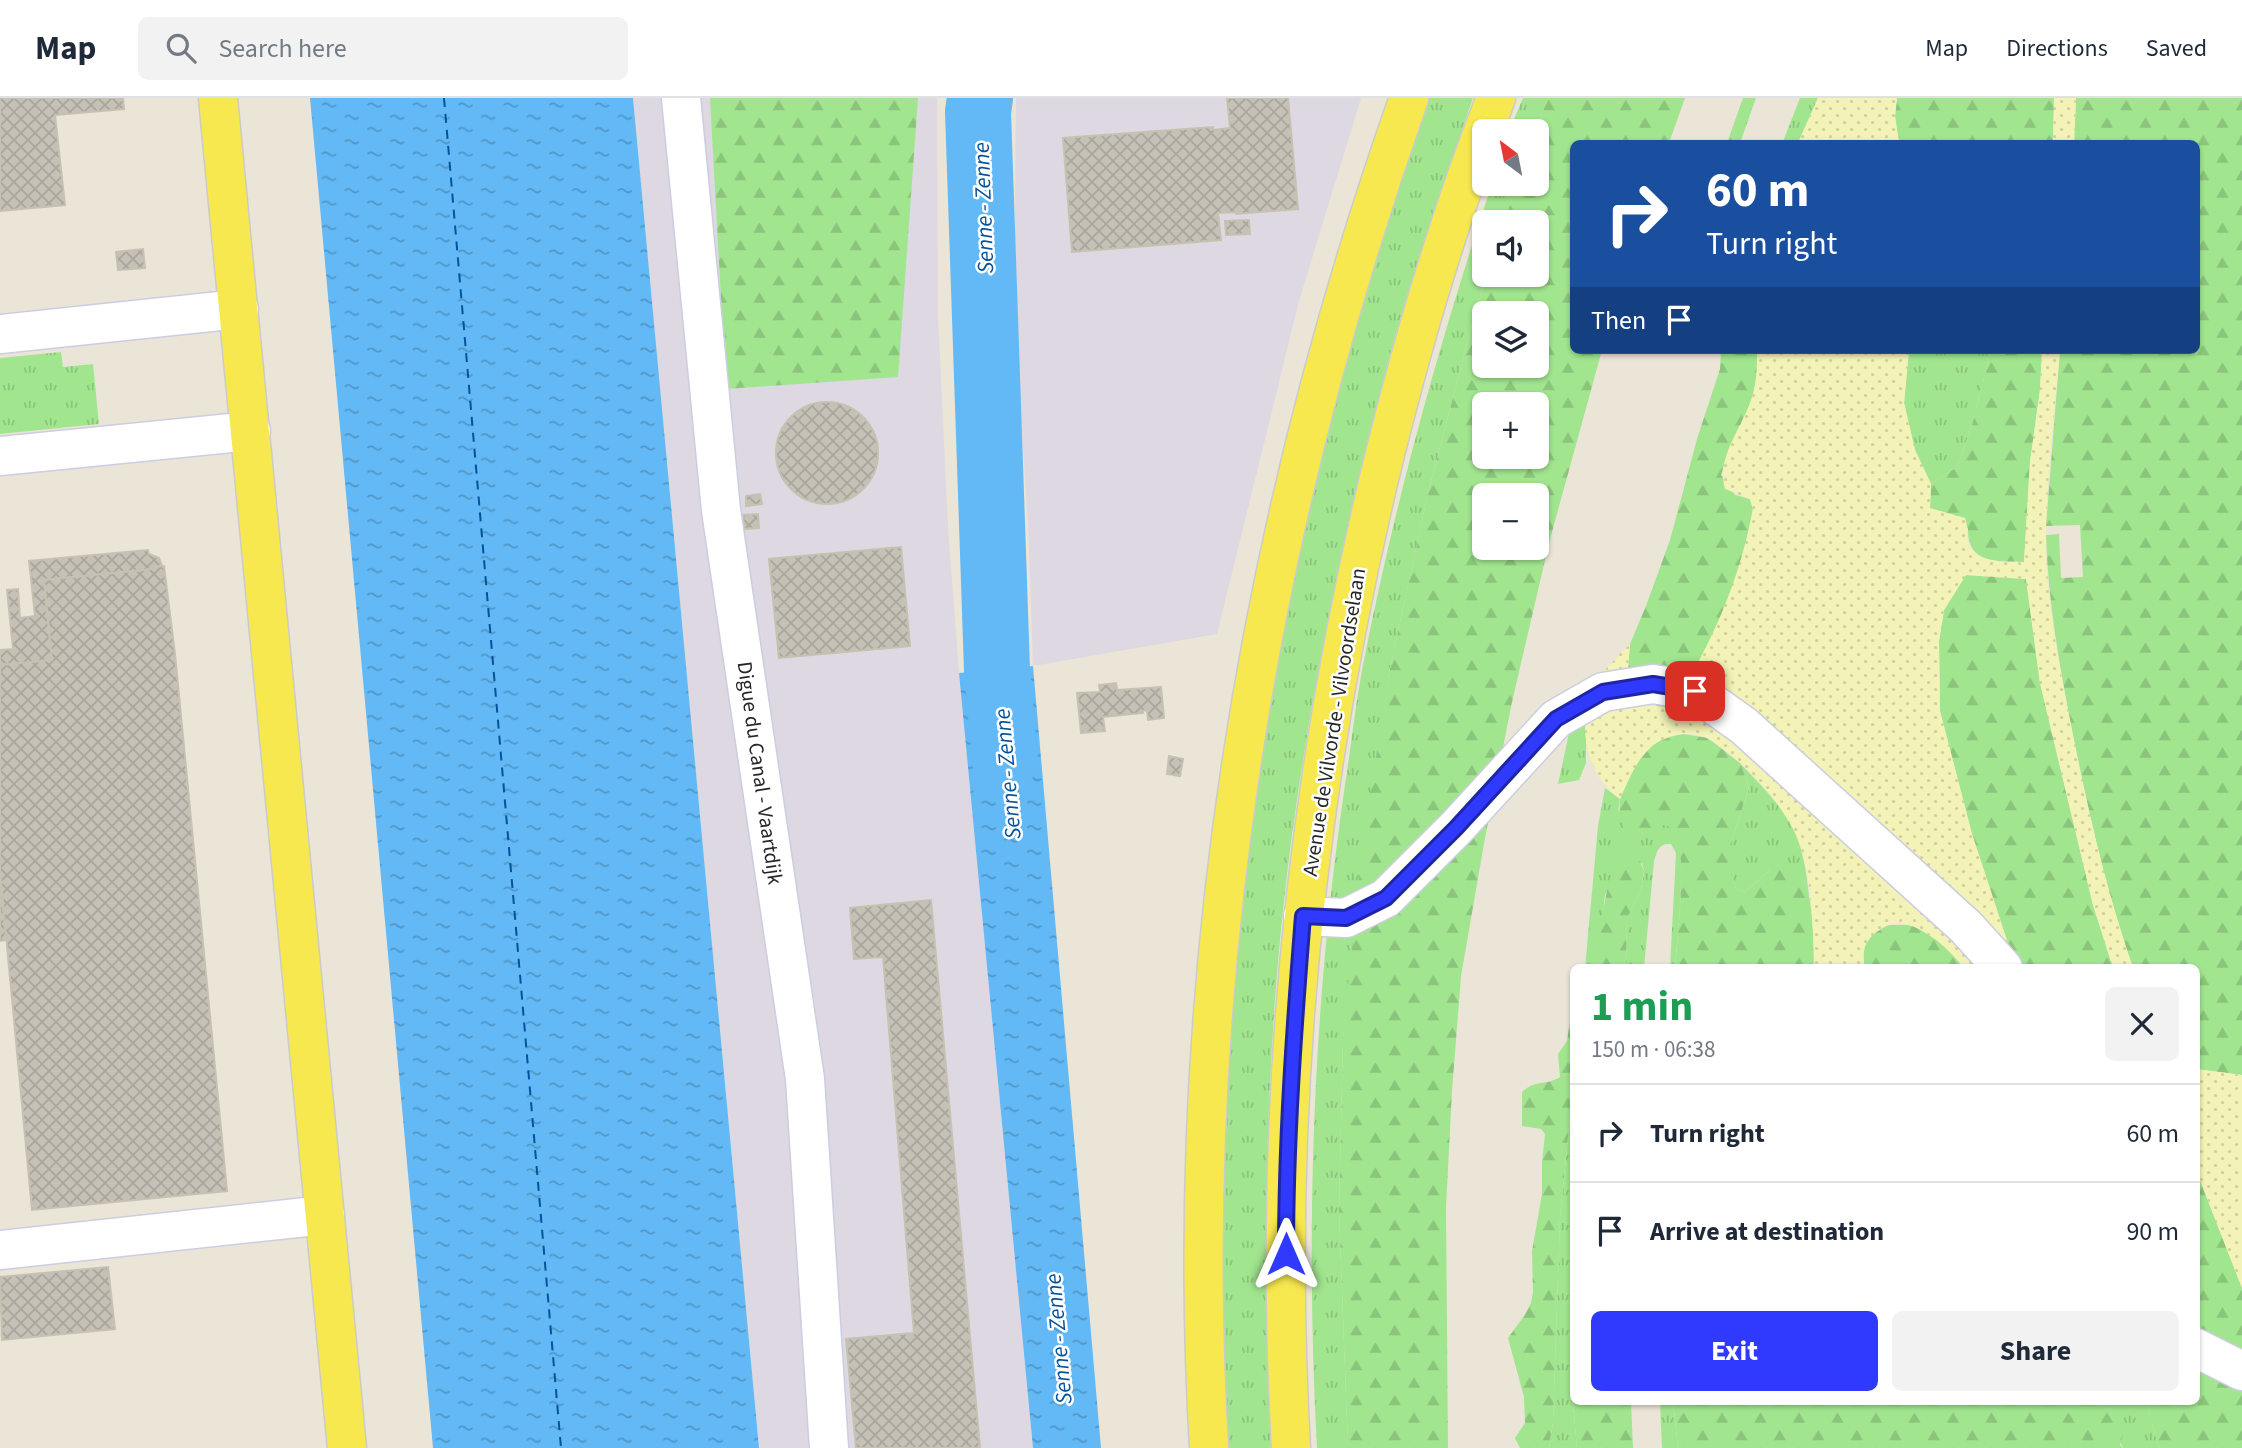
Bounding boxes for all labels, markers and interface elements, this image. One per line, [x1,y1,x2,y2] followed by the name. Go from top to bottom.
[138,17,628,80] search box
[35,25,96,72] text: Map
[162,29,200,67] icon: search
[218,30,347,67] text: Search here
[1925,31,1968,66] text: Map
[2006,31,2108,66] text: Directions
[2146,31,2207,66] text: Saved
[1472,119,1549,196] north arrow
[1472,119,1549,560] map controls
[965,142,1002,274] water label: Senne - Zenne
[1706,156,1810,226] text: 60 m
[1591,168,1682,259] icon: right
[1472,210,1549,287] button: sound
[1706,221,1837,267] text: Turn right
[1472,301,1549,378] button: layers
[1660,301,1698,339] icon: arrive
[1591,302,1646,339] text: Then
[1472,392,1549,469] button: +
[1472,483,1549,560] button: −
[1295,566,1373,878] street label: Avenue de Vilvorde - Vilvoordselaan
[729,660,791,887] street label: Digue du Canal - Vaartdijk
[1665,661,1725,721] pin
[1676,672,1714,710] icon: arrive
[985,707,1030,841] water label: Senne - Zenne
[1591,977,1693,1037] text: 1 min
[2105,987,2179,1061] button: close
[1591,1033,1715,1066] text: 150 m · 06:38
[1591,1114,1629,1152] icon: right
[1650,1115,1765,1152] text: Turn right
[2126,1115,2179,1152] text: 60 m
[1591,1212,1629,1250] icon: arrive
[1650,1213,1884,1250] text: Arrive at destination
[2126,1213,2179,1250] text: 90 m
[1249,1217,1323,1291] position arrow
[1036,1272,1081,1406] water label: Senne - Zenne
[1591,1311,1878,1391] button: Exit
[1892,1311,2179,1391] button: Share

